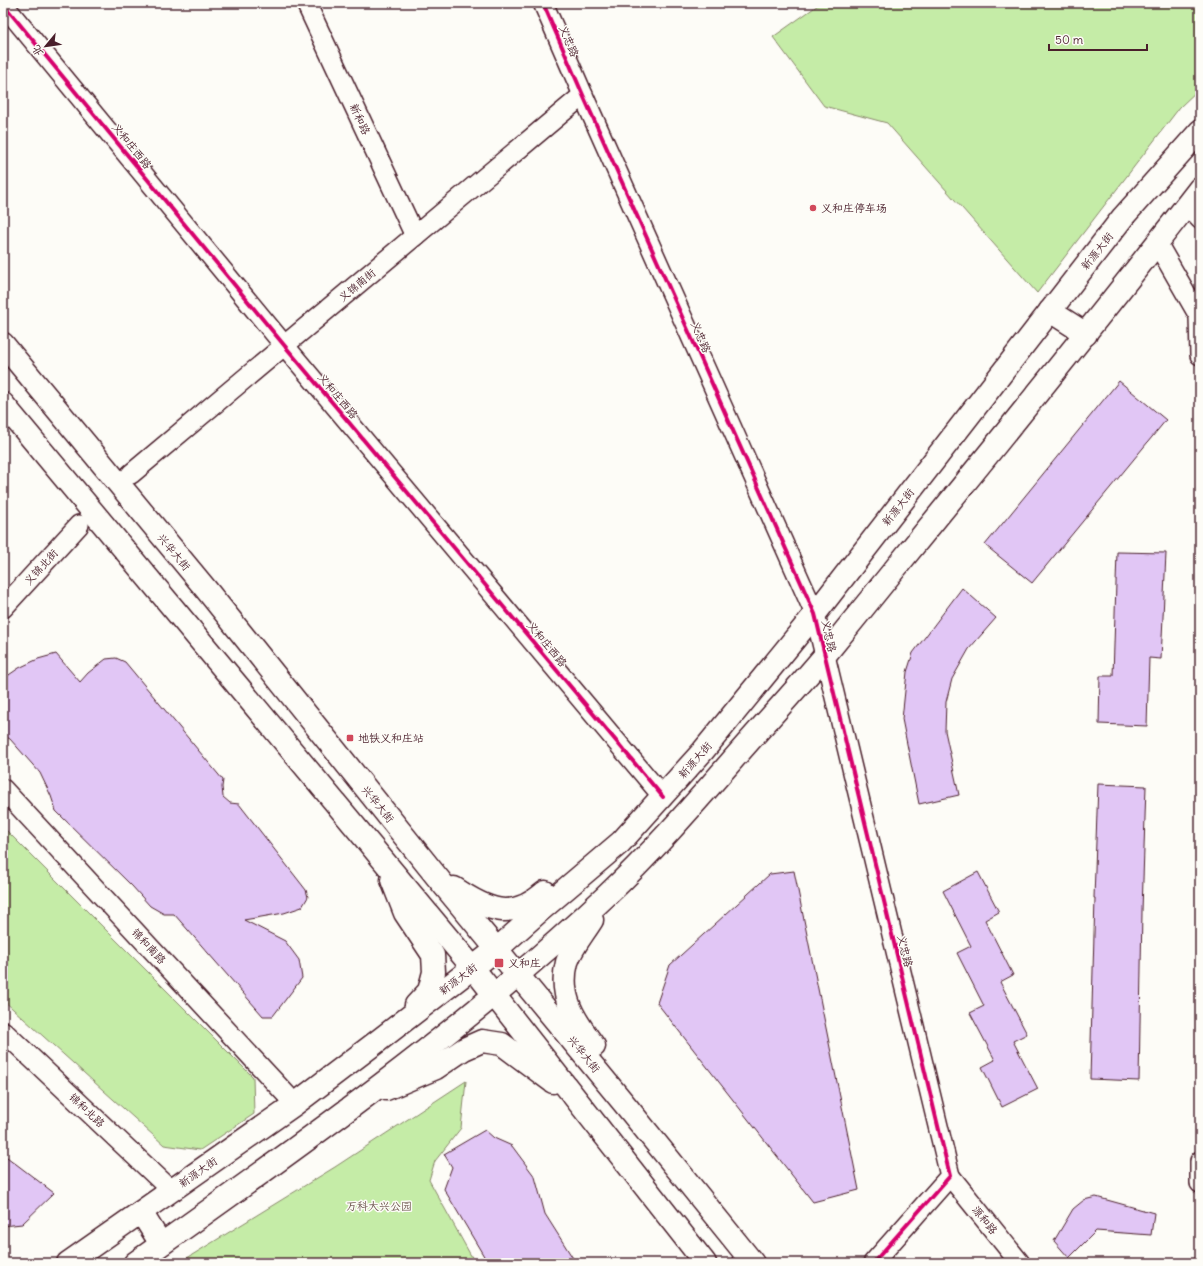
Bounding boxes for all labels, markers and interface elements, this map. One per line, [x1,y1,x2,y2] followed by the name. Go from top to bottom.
[556,23,582,59] street label: 义忠路
[26,26,66,66] north arrow
[1049,26,1147,52] scale bar
[1055,32,1084,47] text: 50 m
[28,43,46,59] text: 北
[347,101,373,137] street label: 新和路
[109,120,155,172] street label: 义和庄西路
[821,201,887,215] place label: 义和庄停车场
[808,203,818,213] marker: 义和庄停车场
[1078,229,1117,273] street label: 新源大街
[336,265,379,305] street label: 义锦南街
[688,319,714,355] street label: 义忠路
[315,370,361,422] street label: 义和庄西路
[879,485,918,529] street label: 新源大街
[154,531,194,574] street label: 兴华大街
[21,545,62,588] street label: 义锦北街
[524,618,570,670] street label: 义和庄西路
[818,618,840,654] street label: 义忠路
[358,731,424,745] place label: 地铁义和庄站
[345,733,355,743] marker: 地铁义和庄站
[675,738,715,781] street label: 新源大街
[359,782,398,826] street label: 兴华大街
[129,925,169,967] street label: 锦和南路
[894,933,916,969] street label: 义忠路
[508,956,541,970] place label: 义和庄
[493,957,505,969] marker: 义和庄
[436,960,481,998] street label: 新源大街
[565,1032,604,1076] street label: 兴华大街
[66,1090,108,1130] street label: 锦和北路
[176,1153,221,1190] street label: 新源大街
[346,1199,412,1213] park label: 万科大兴公园
[969,1203,1001,1237] street label: 源和路

